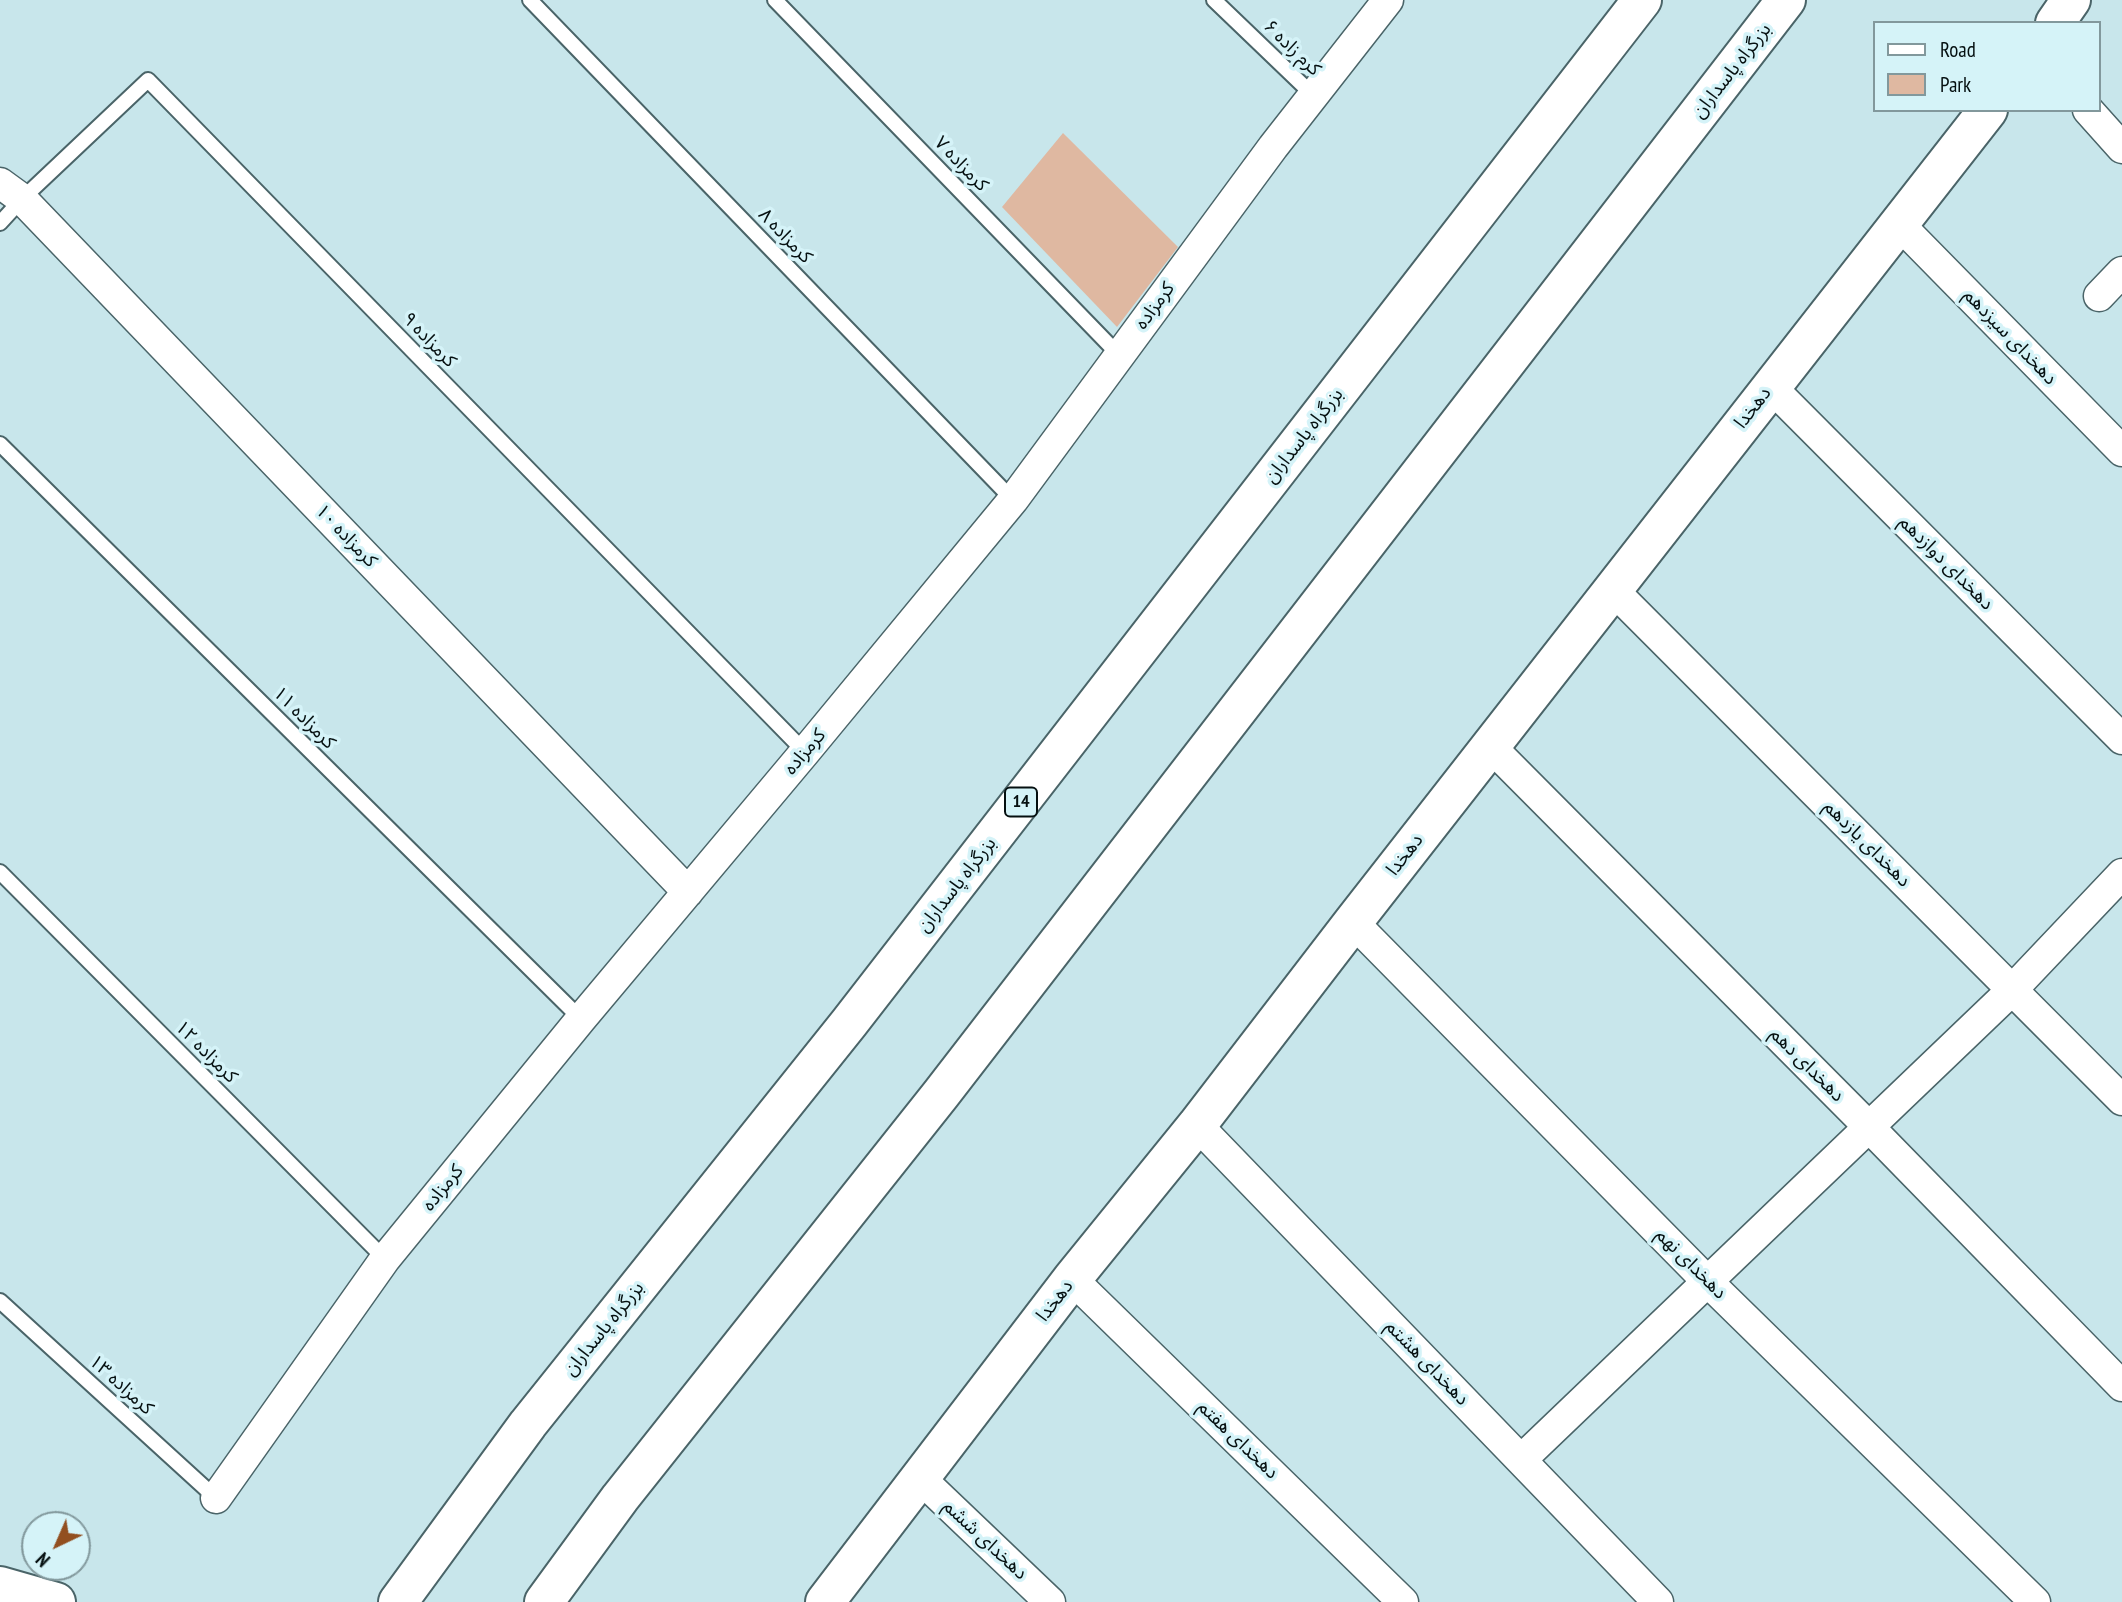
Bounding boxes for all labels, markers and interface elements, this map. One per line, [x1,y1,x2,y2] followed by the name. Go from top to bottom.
[1259,15,1325,81] street label: کرم زاده ۶
[1688,19,1776,123] street label: بزرگراه پاسداران
[1874,21,2101,112] legend
[1940,36,1976,63] text: Road
[1940,71,1971,98] text: Park
[929,132,993,196] street label: کرمزاده ٧
[753,204,817,268] street label: کرمزاده ٨
[1130,278,1180,334] street label: کرمزاده
[1958,284,2062,390] street label: دهخدای سیزدهم
[397,308,461,372] street label: کرمزاده ٩
[1730,383,1776,433] street label: دهخدا
[1260,384,1348,488] street label: بزرگراه پاسداران
[310,500,382,572] street label: کرمزاده ١٠
[1894,511,1998,615] street label: دهخدای دوازدهم
[268,682,340,754] street label: کرمزاده ١١
[779,724,831,780] street label: کرمزاده
[1005,788,1037,816] road number: 14
[1819,796,1915,892] street label: دهخدای یازدهم
[1382,830,1428,880] street label: دهخدا
[913,833,1001,937] street label: بزرگراه پاسداران
[170,1016,242,1088] street label: کرمزاده ١٢
[1765,1023,1849,1107] street label: دهخدای دهم
[417,1160,469,1216] street label: کرمزاده
[1651,1224,1731,1304] street label: دهخدای نهم
[1032,1276,1078,1326] street label: دهخدا
[559,1277,649,1381] street label: بزرگراه پاسداران
[1381,1316,1473,1410] street label: دهخدای هشتم
[84,1350,158,1420] street label: کرمزاده ۱۳
[1193,1396,1283,1484] street label: دهخدای هفتم
[938,1495,1032,1585] street label: دهخدای ششم
[21,1511,91,1581] north arrow
[31,1547,55,1572] text: N

